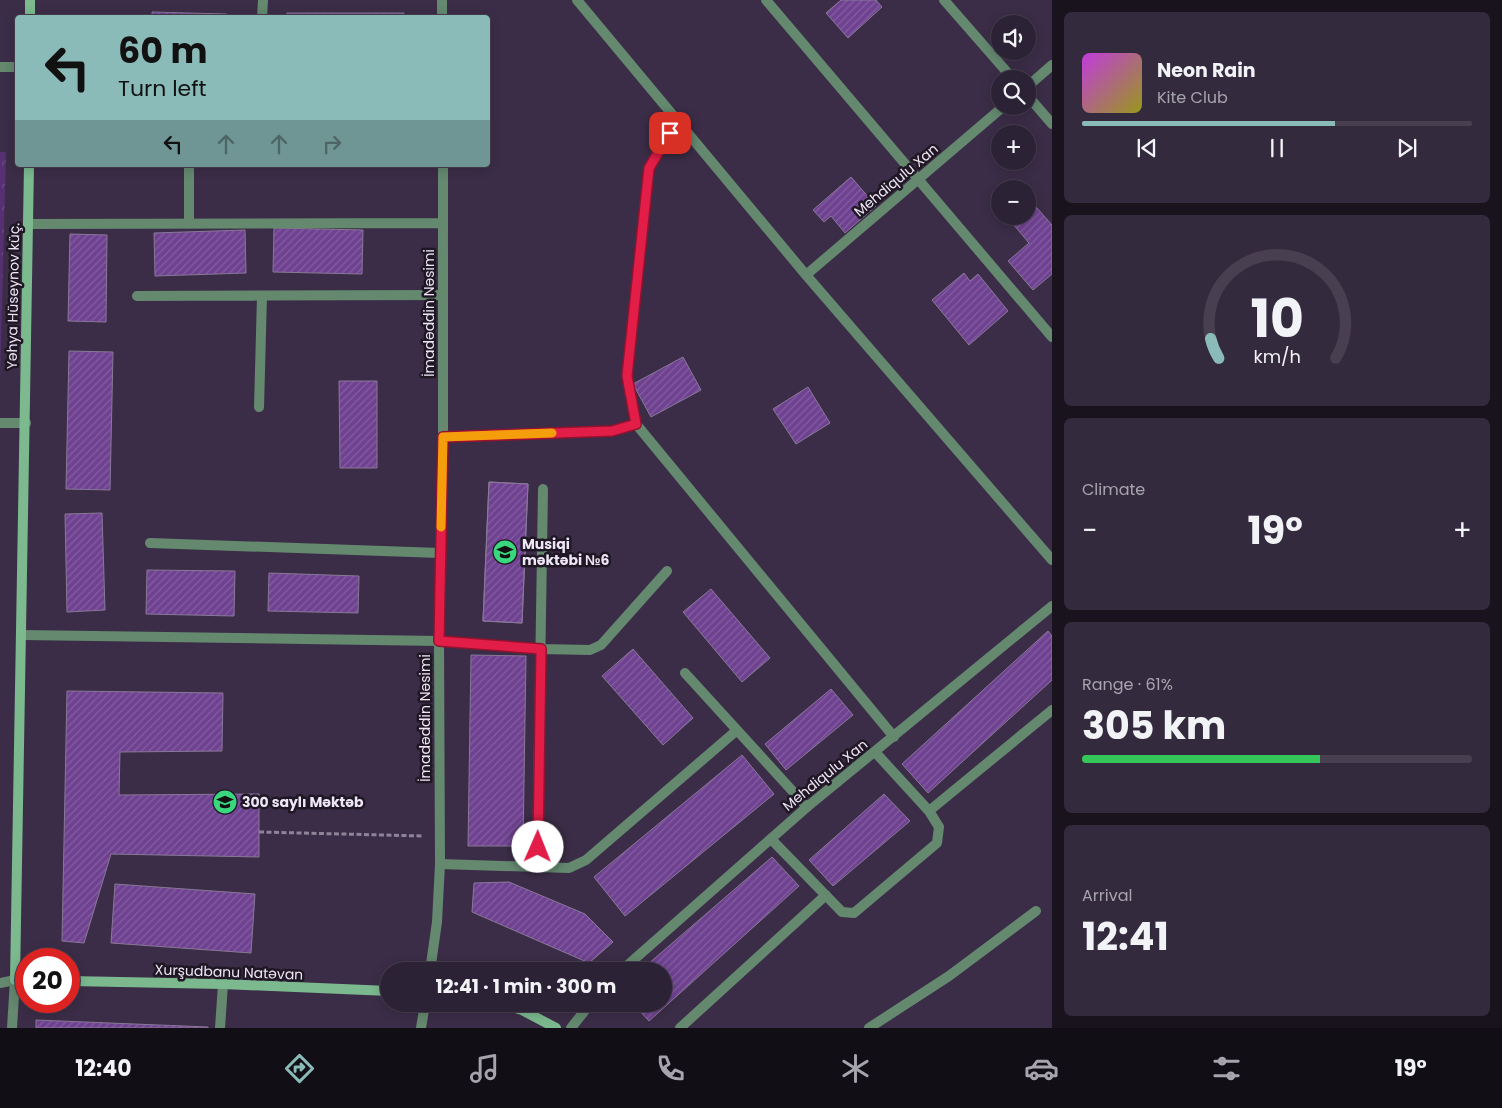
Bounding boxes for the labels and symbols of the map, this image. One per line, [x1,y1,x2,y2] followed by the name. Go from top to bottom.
[649,112,691,154] pin
[850,139,942,221] street label: Mehdiqulu Xan
[2,223,24,369] street label: Yəhya Hüseynov küç.
[419,249,439,377] street label: İmadəddin Nəsimi
[522,534,610,570] place label: Musiqi məktəbi №6
[492,539,518,565] school or university icon: Musiqi məktəbi №6
[415,654,435,782] street label: İmadəddin Nəsimi
[778,734,872,816] street label: Mehdiqulu Xan
[212,789,238,815] school or university icon: 300 saylı Məktəb
[242,792,364,812] place label: 300 saylı Məktəb
[511,820,563,872] position arrow
[15,948,80,1013] speed limit sign: 20
[154,959,304,985] street label: Xurşudbanu Natəvan

